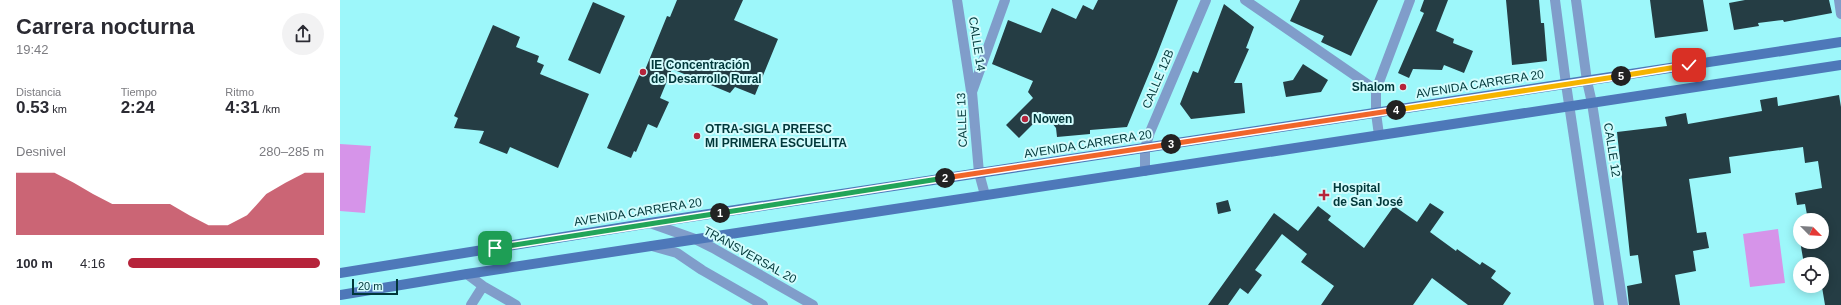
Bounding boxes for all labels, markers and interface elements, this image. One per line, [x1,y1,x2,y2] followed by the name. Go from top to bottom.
[282,13,324,55] button: share
[16,14,195,39] text: Carrera nocturna
[966,16,988,72] street label: CALLE 14
[16,42,49,57] text: 19:42
[1139,47,1177,111] street label: CALLE 12B
[1672,48,1706,82] pin
[1678,54,1700,76] icon: check
[651,58,762,86] place label: IE Concentración de Desarrollo Rural
[1611,66,1631,86] pin: 5
[638,67,648,77] marker: IE Concentración de Desarrollo Rural
[1415,67,1545,101] street label: AVENIDA CARRERA 20
[1618,70,1624,82] text: 5
[1352,80,1395,94] place label: Shalom
[1398,82,1408,92] marker: Shalom
[16,86,61,98] text: Distancia
[121,86,157,98] text: Tiempo
[225,86,254,98] text: Ritmo
[954,92,970,148] street label: CALLE 13
[16,98,49,117] text: 0.53
[121,98,155,117] text: 2:24
[225,98,259,117] text: 4:31
[1386,100,1406,120] pin: 4
[49,103,67,115] text: km
[259,103,280,115] text: /km
[1393,104,1399,116] text: 4
[1033,112,1072,126] place label: Nowen
[1020,114,1030,124] marker: Nowen
[705,122,847,150] place label: OTRA-SIGLA PREESC MI PRIMERA ESCUELITA
[1601,122,1623,178] street label: CALLE 12
[1023,127,1153,161] street label: AVENIDA CARRERA 20
[692,131,702,141] marker: OTRA-SIGLA PREESC MI PRIMERA ESCUELITA
[1161,134,1181,154] pin: 3
[1168,138,1174,150] text: 3
[16,144,66,159] text: Desnivel
[259,144,324,159] text: 280–285 m
[935,168,955,188] pin: 2
[942,172,948,184] text: 2
[1333,181,1403,209] place label: Hospital de San José
[1318,189,1330,201] marker: Hospital de San José
[573,195,703,229] street label: AVENIDA CARRERA 20
[710,203,730,223] pin: 1
[717,207,723,219] text: 1
[1793,213,1829,249] north arrow
[1793,213,1829,293] map controls
[701,224,799,287] street label: TRANSVERSAL 20
[478,231,512,265] pin
[484,237,506,259] icon: arrive
[16,256,53,271] text: 100 m
[80,256,105,271] text: 4:16
[1793,257,1829,293] button: locate
[352,277,398,296] scale bar
[358,280,382,292] text: 20 m

